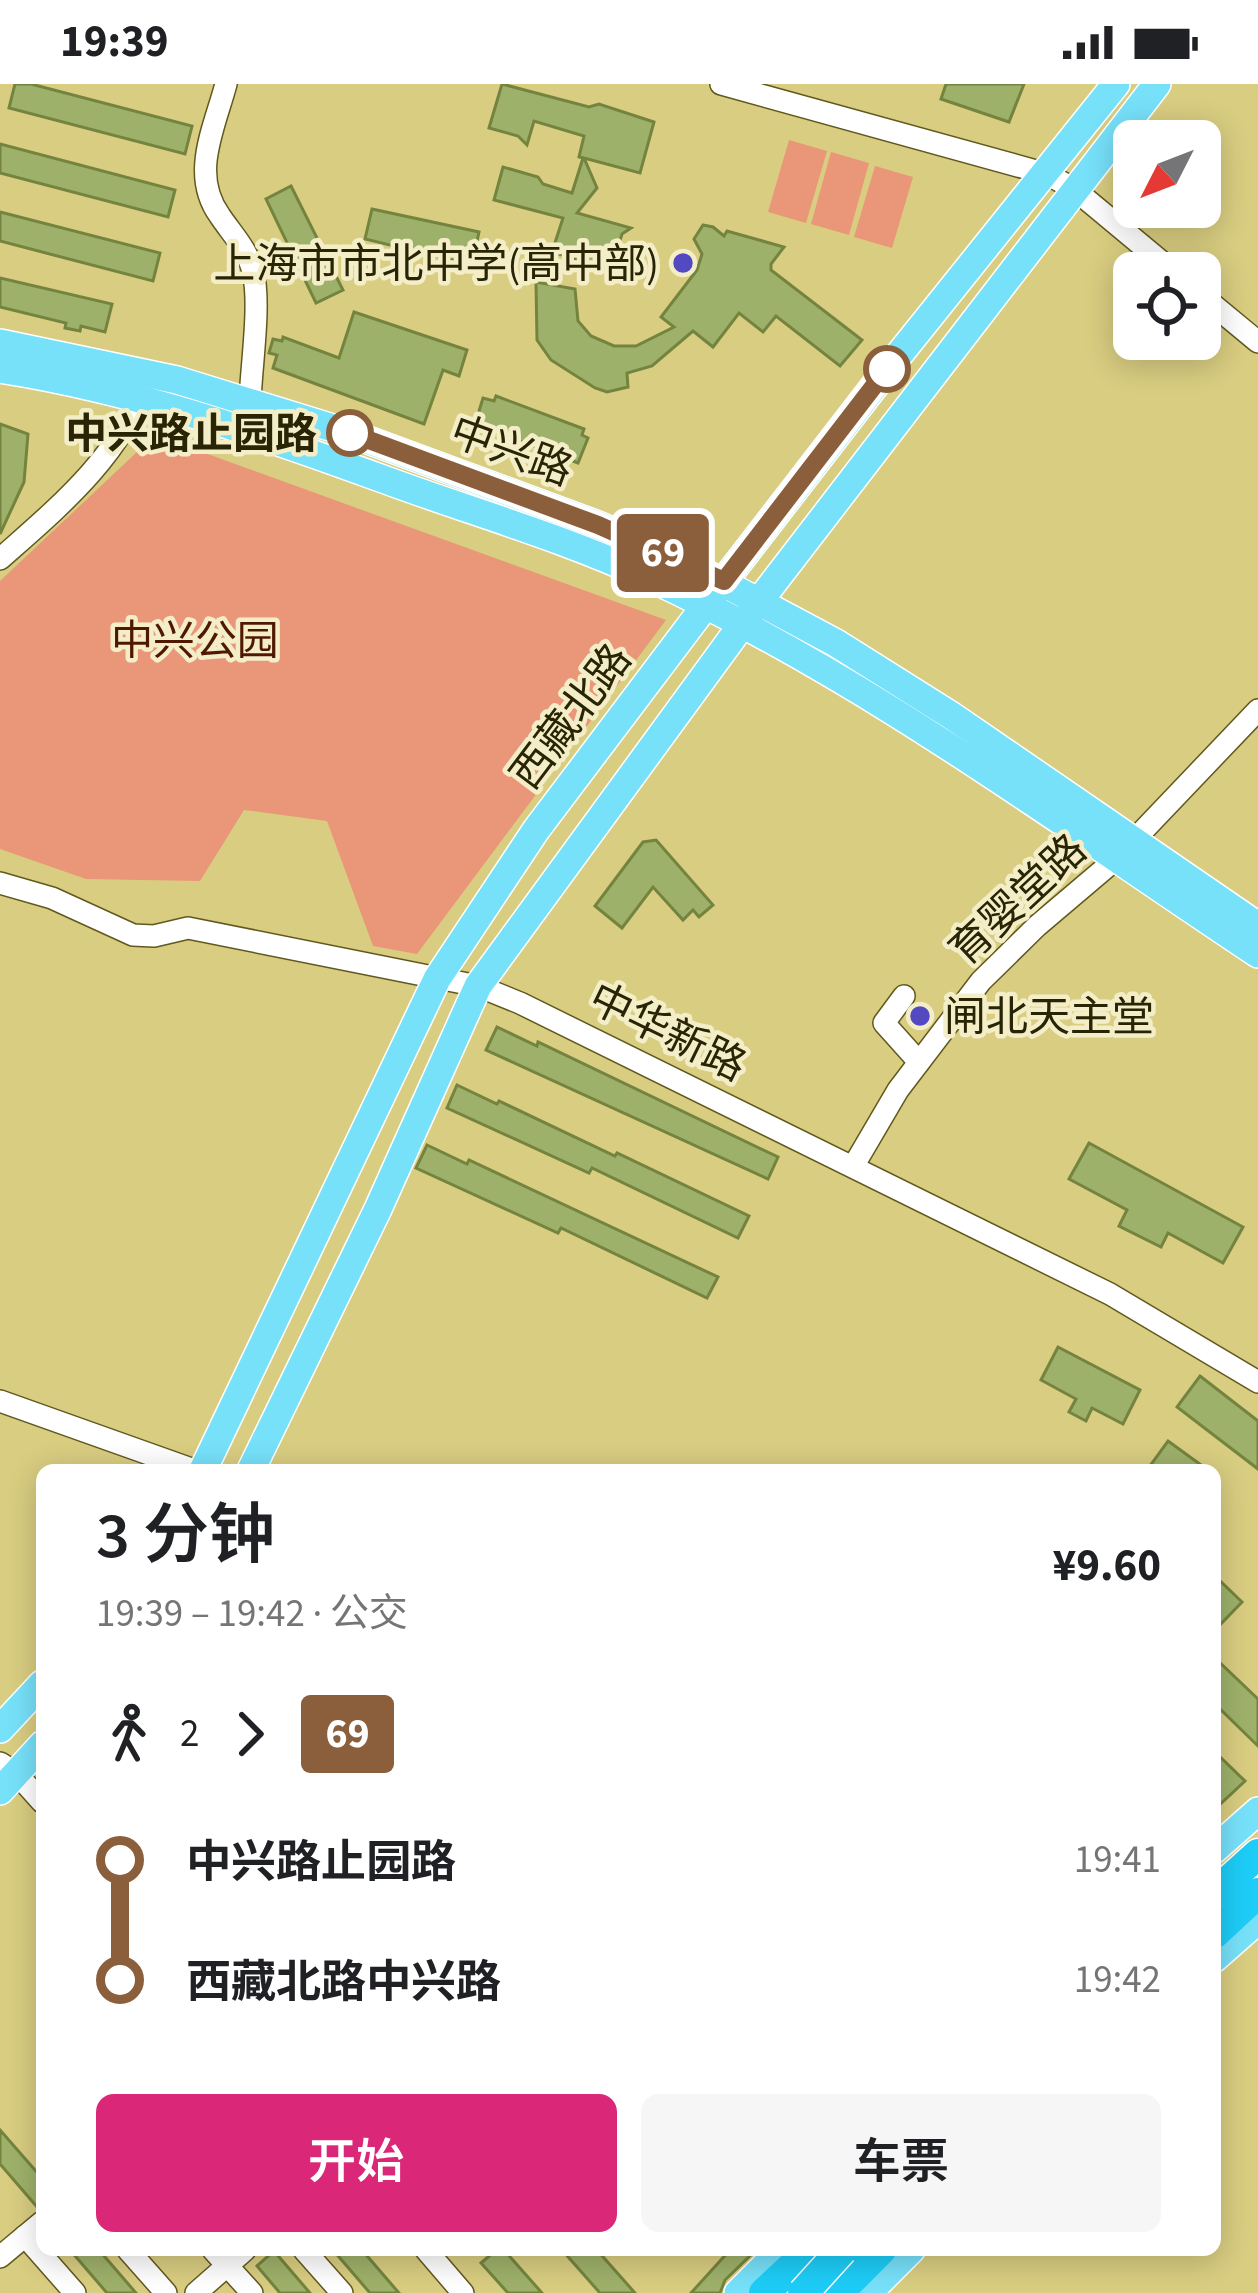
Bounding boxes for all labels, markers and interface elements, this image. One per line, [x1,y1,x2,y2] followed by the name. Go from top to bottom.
[60,10,169,74] text: 19:39
[1113,120,1221,228] north arrow
[1113,120,1221,360] map controls
[214,235,659,295] place label: 上海市市北中学(高中部)
[670,250,696,276] marker: 上海市市北中学(高中部)
[1113,252,1221,360] button: locate
[865,347,909,391] unlabelled marker
[442,402,581,502] street label: 中兴路
[65,405,317,465] place label: 中兴路止园路
[328,411,372,455] marker: 中兴路止园路
[609,514,717,592] line badge: 69
[641,523,685,583] text: 69
[111,612,279,672] park label: 中兴公园
[497,632,646,802] street label: 西藏北路
[936,821,1100,980] street label: 育婴堂路
[578,969,756,1097] street label: 中华新路
[944,988,1154,1048] place label: 闸北天主堂
[907,1003,933,1029] marker: 闸北天主堂
[96,1489,275,1583] text: 3 分钟
[1052,1534,1161,1598] text: ¥9.60
[96,1586,408,1642] text: 19:39 – 19:42 · 公交
[96,1701,162,1767] icon: walk
[217,1701,283,1767] icon: forward
[325,1704,370,1764] text: 69
[180,1706,199,1762] text: 2
[186,1831,456,1895] text: 中兴路止园路
[1074,1832,1161,1888] text: 19:41
[186,1951,501,2015] text: 西藏北路中兴路
[1074,1952,1161,2008] text: 19:42
[96,2094,617,2232] button: 开始
[641,2094,1161,2232] button: 车票

